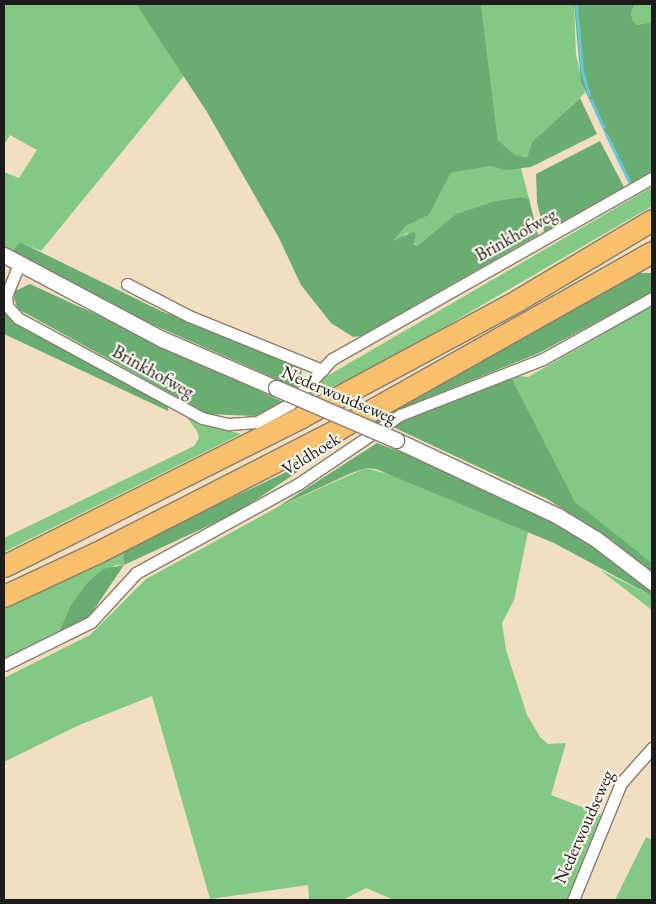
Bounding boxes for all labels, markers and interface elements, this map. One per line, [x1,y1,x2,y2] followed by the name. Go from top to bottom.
[472,204,560,266] street label: Brinkhofweg
[109,341,197,403] street label: Brinkhofweg
[279,361,399,429] street label: Nederwoudseweg
[278,428,344,480] street label: Veldhoek
[549,767,619,887] street label: Nederwoudseweg

